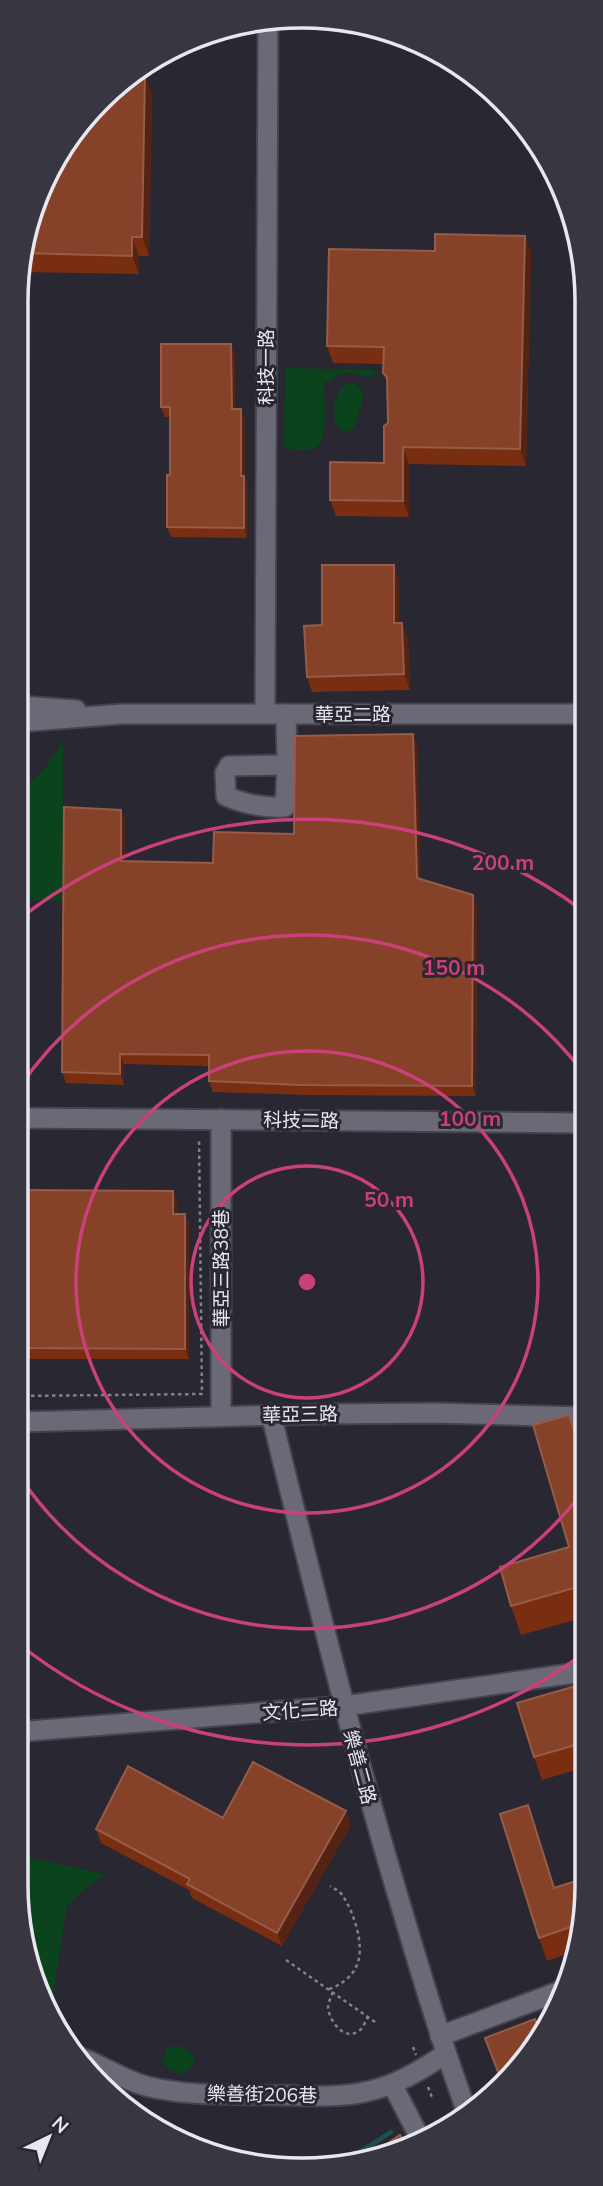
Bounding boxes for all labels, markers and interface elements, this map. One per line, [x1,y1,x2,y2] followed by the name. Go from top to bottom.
[254,329,278,405] street label: 科技一路
[315,702,391,726] street label: 華亞二路
[472,849,534,875] text: 200 m
[423,954,485,980] text: 150 m
[439,1105,501,1131] text: 100 m
[263,1107,339,1133] street label: 科技二路
[364,1186,414,1212] text: 50 m
[209,1209,233,1327] street label: 華亞三路38巷
[295,1270,319,1294] centre of rings
[262,1401,338,1427] street label: 華亞三路
[261,1695,339,1725] street label: 文化二路
[339,1727,381,1807] street label: 樂善二路
[207,2081,317,2107] street label: 樂善街206巷
[14,2102,84,2172] north arrow
[47,2111,74,2138] text: N

